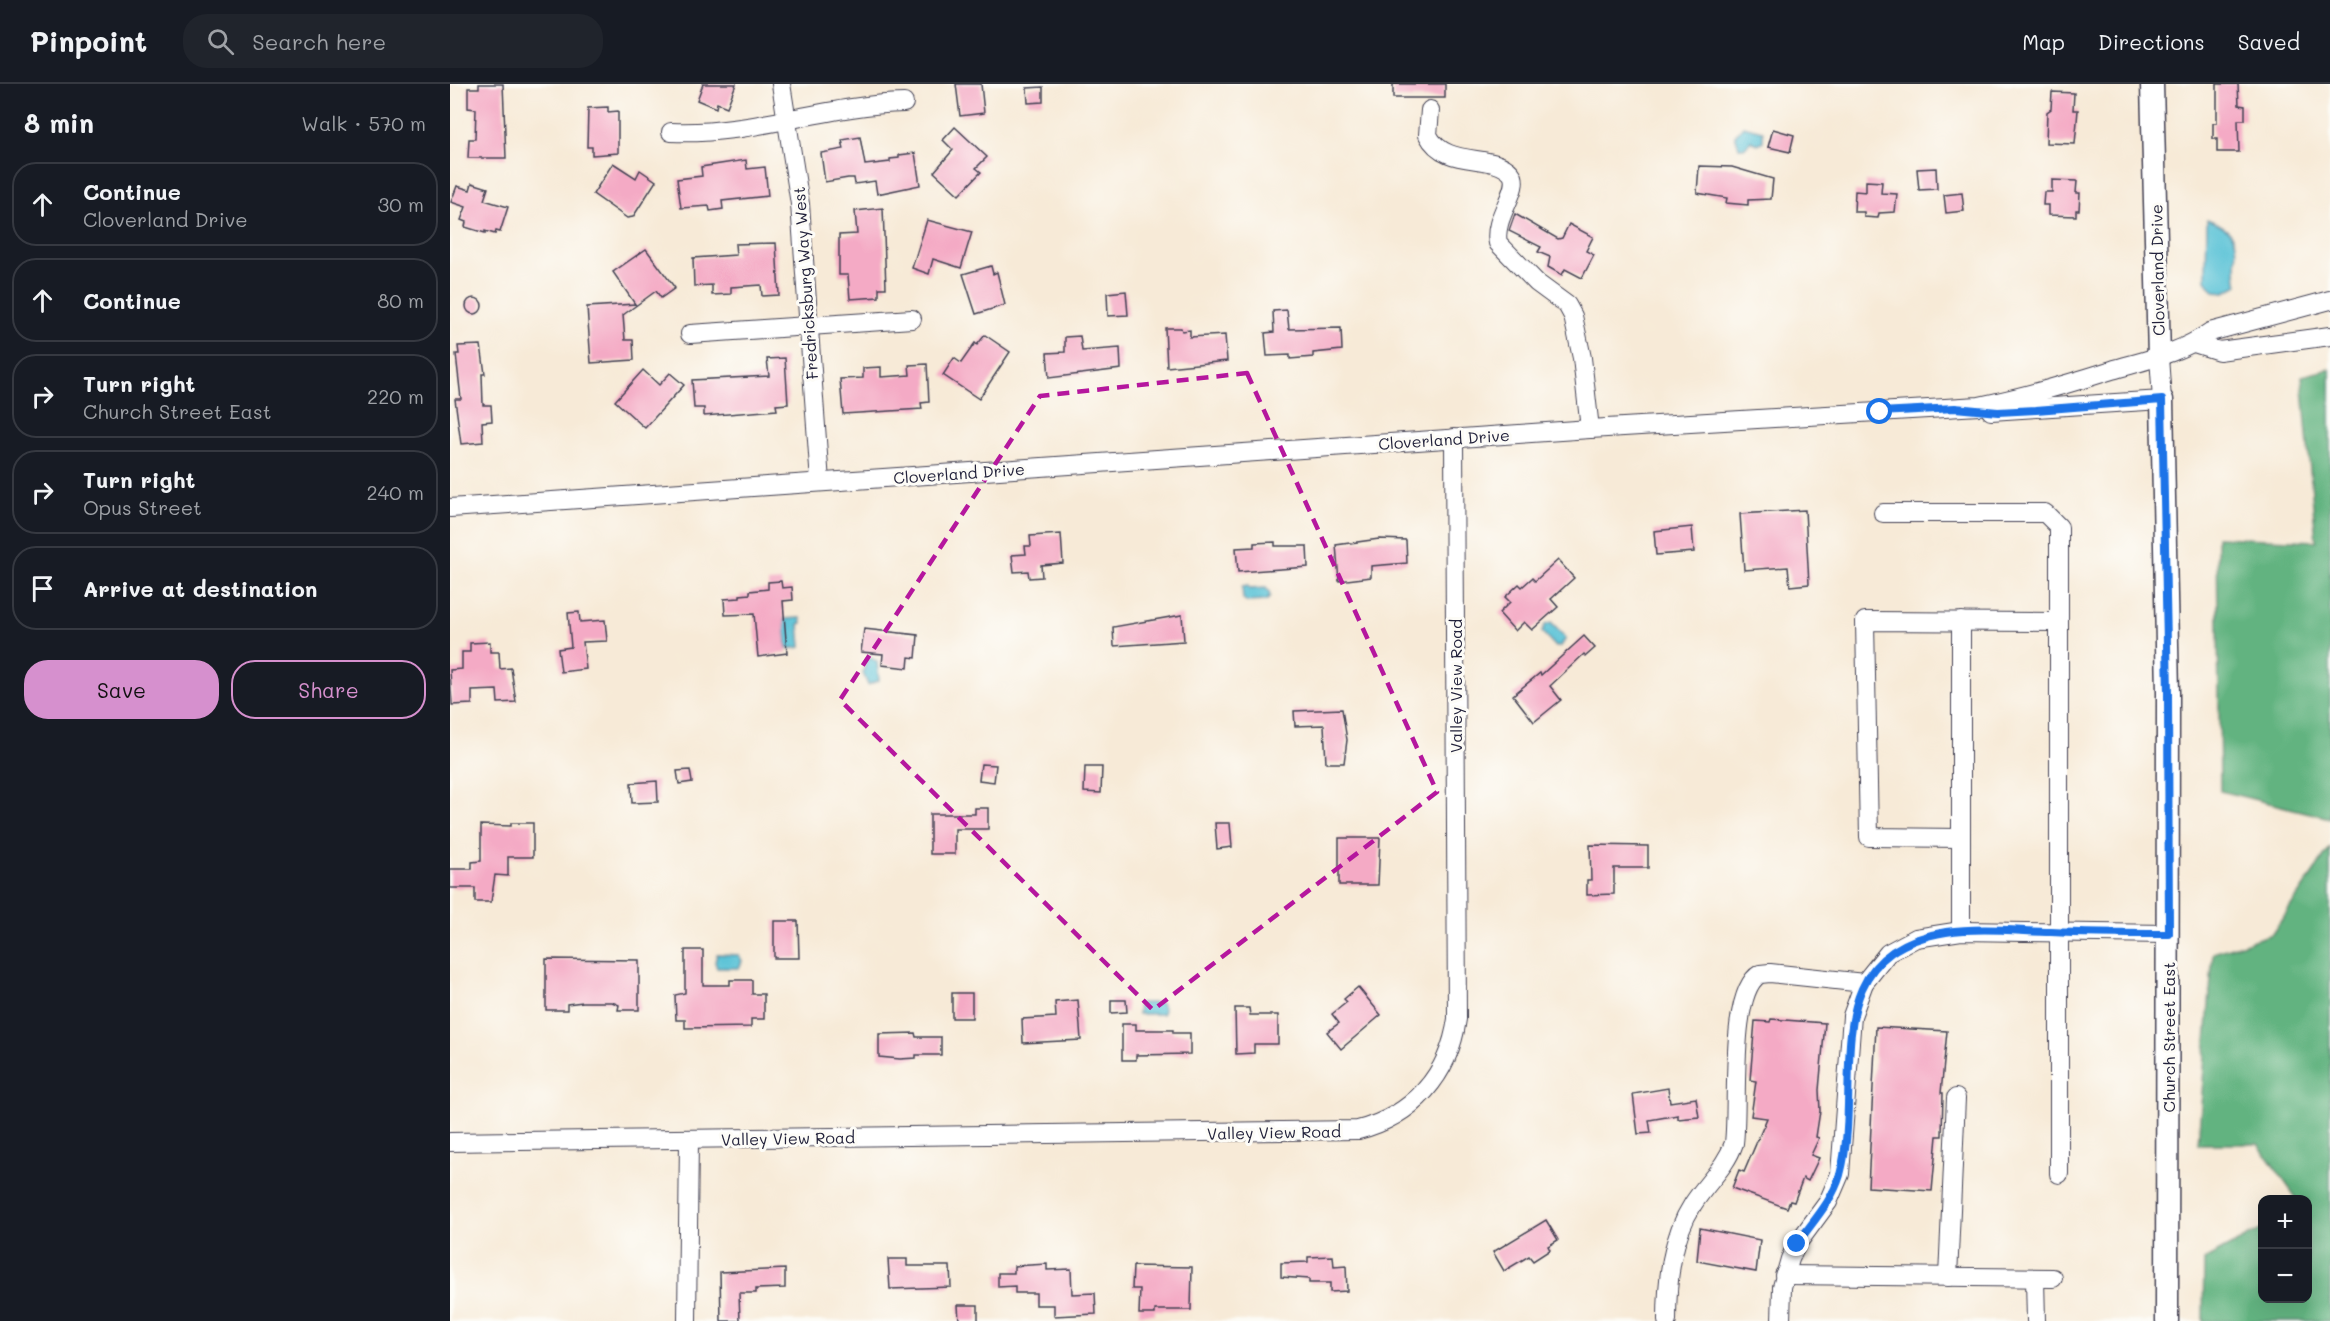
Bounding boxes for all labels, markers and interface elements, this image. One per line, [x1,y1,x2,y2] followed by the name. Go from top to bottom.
[183,14,603,68] search box
[30,23,147,59] text: Pinpoint
[204,25,237,58] icon: search
[252,27,386,56] text: Search here
[2022,28,2065,55] text: Map
[2098,28,2205,55] text: Directions
[2238,28,2300,55] text: Saved
[24,106,94,140] text: 8 min
[301,110,426,136] text: Walk · 570 m
[83,177,181,206] text: Continue
[788,186,822,380] street label: Fredricksburg Way West
[26,188,59,221] icon: ahead
[378,191,424,217] text: 30 m
[2145,204,2169,336] street label: Cloverland Drive
[83,206,248,232] text: Cloverland Drive
[26,284,59,317] icon: ahead
[83,286,181,315] text: Continue
[377,287,424,313] text: 80 m
[83,369,195,398] text: Turn right
[26,380,59,413] icon: right
[367,383,424,409] text: 220 m
[83,398,271,424] text: Church Street East
[1866,398,1892,424] route start
[1378,424,1510,454] street label: Cloverland Drive
[893,458,1025,488] street label: Cloverland Drive
[83,465,195,494] text: Turn right
[26,476,59,509] icon: right
[366,479,424,505] text: 240 m
[83,494,202,520] text: Opus Street
[26,572,59,605] icon: arrive
[83,574,318,603] text: Arrive at destination
[1445,619,1466,753] street label: Valley View Road
[24,660,219,719] button: Save
[231,660,426,719] button: Share
[2158,962,2179,1112] street label: Church Street East
[1207,1120,1341,1144] street label: Valley View Road
[721,1126,855,1150] street label: Valley View Road
[2258,1195,2312,1303] map controls
[2258,1195,2312,1249] button: +
[1783,1230,1809,1256] route end
[2258,1249,2312,1303] button: −

